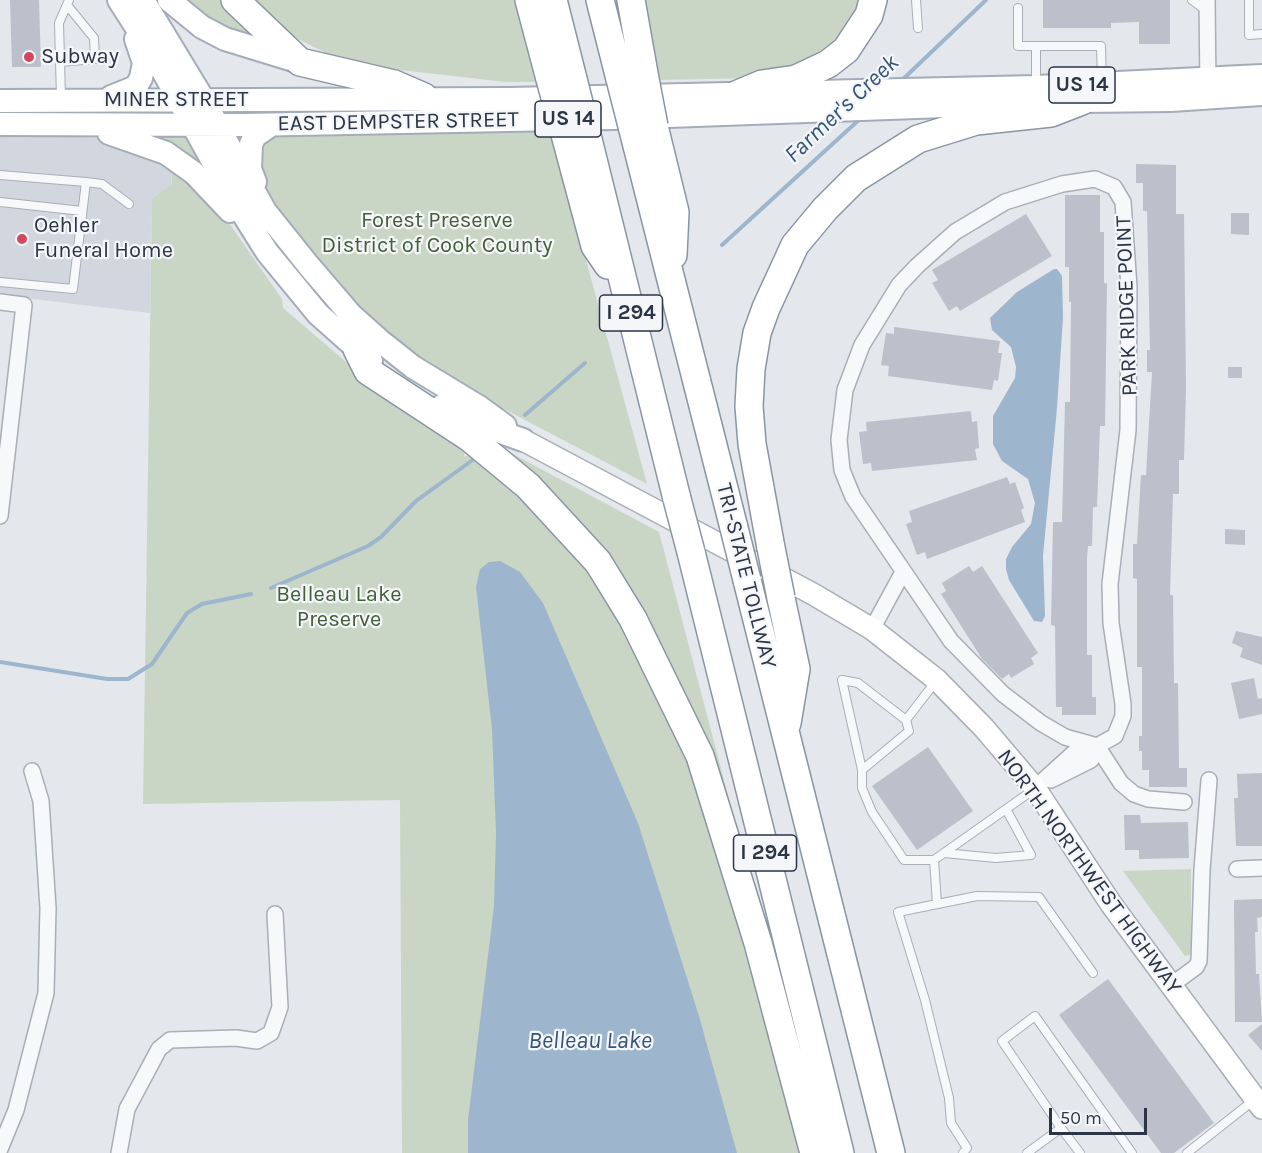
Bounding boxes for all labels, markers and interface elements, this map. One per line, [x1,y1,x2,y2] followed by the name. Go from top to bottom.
[41,44,119,70] place label: Subway
[779,49,905,169] water label: Farmer's Creek
[22,50,36,64] marker: Subway
[1049,67,1115,103] road number: US 14
[104,87,248,113] street label: MINER STREET
[535,101,601,137] road number: US 14
[277,107,519,137] street label: EAST DEMPSTER STREET
[322,208,552,260] park label: Forest Preserve District of Cook County
[34,213,173,264] place label: Oehler Funeral Home
[1111,215,1143,397] street label: PARK RIDGE POINT
[15,232,29,246] marker: Oehler Funeral Home
[600,295,662,331] road number: I 294
[710,481,782,671] street label: TRI-STATE TOLLWAY
[276,582,402,634] park label: Belleau Lake Preserve
[991,744,1187,1000] street label: NORTH NORTHWEST HIGHWAY
[734,835,796,871] road number: I 294
[528,1027,652,1055] water label: Belleau Lake
[1052,1096,1150,1134] scale bar
[1060,1107,1102,1129] text: 50 m

